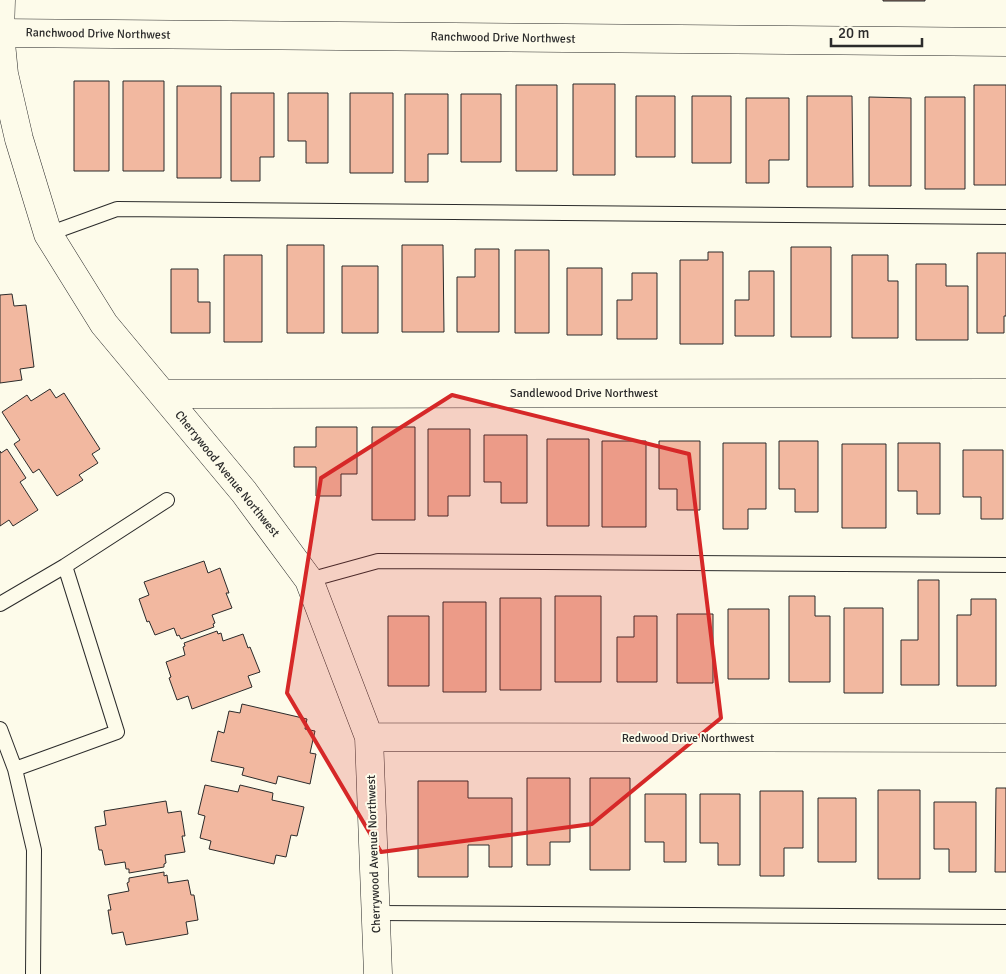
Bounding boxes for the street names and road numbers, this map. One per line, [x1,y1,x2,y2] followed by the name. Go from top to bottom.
[25,25,171,43] street label: Ranchwood Drive Northwest
[430,29,576,47] street label: Ranchwood Drive Northwest
[510,386,658,401] street label: Sandlewood Drive Northwest
[171,408,283,540] street label: Cherrywood Avenue Northwest
[622,731,754,746] street label: Redwood Drive Northwest
[364,775,384,933] street label: Cherrywood Avenue Northwest

